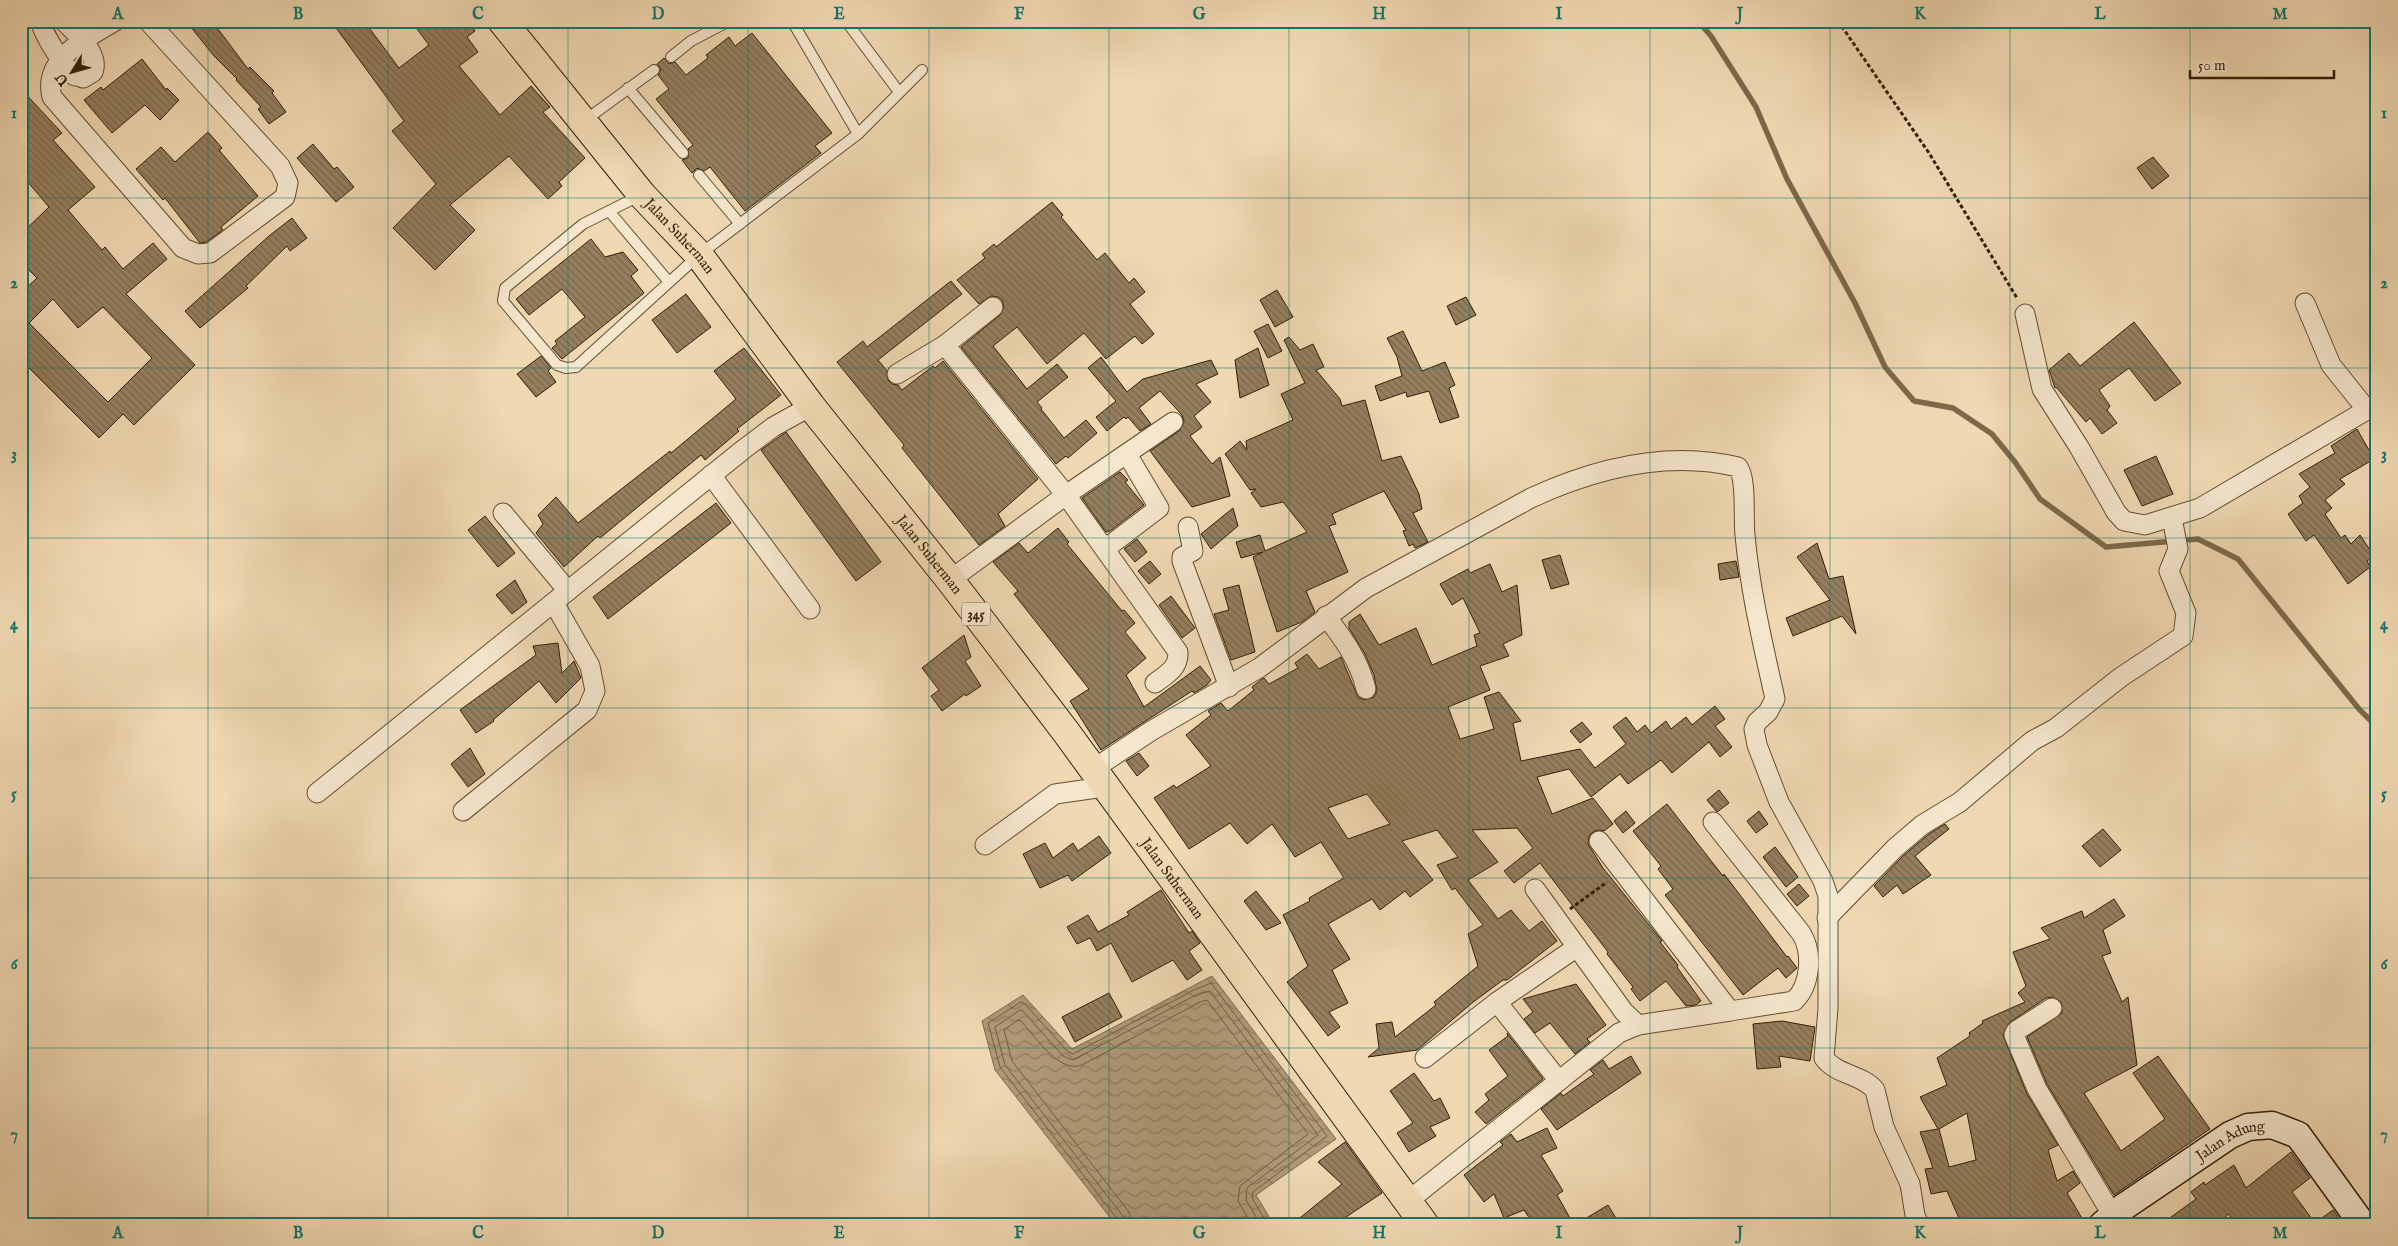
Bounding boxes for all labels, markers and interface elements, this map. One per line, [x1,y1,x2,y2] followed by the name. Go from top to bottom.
[112,5,125,25] text: A
[293,5,304,25] text: B
[472,5,484,25] text: C
[652,5,665,25] text: D
[833,5,845,25] text: E
[1014,5,1025,25] text: F
[1193,5,1206,25] text: G
[1372,5,1386,25] text: H
[1556,5,1563,25] text: I
[1735,5,1744,25] text: J
[1914,5,1927,25] text: K
[2094,5,2106,25] text: L
[2272,5,2288,25] text: M
[48,48,98,98] north arrow
[2190,48,2334,80] scale bar
[2198,56,2226,75] text: 50 m
[51,68,74,90] text: U
[11,104,17,124] text: 1
[2381,104,2387,124] text: 1
[639,193,719,278] street label: Jalan Suherman
[10,274,18,294] text: 2
[2380,274,2388,294] text: 2
[11,445,17,465] text: 3
[2381,445,2387,465] text: 3
[891,510,966,598] street label: Jalan Suherman
[962,602,990,626] road number: 345
[10,615,19,635] text: 4
[2380,615,2389,635] text: 4
[11,785,17,805] text: 5
[2381,785,2387,805] text: 5
[1135,833,1208,923] street label: Jalan Suherman
[11,955,19,975] text: 6
[2381,955,2389,975] text: 6
[2190,1117,2266,1167] street label: Jalan Adung
[10,1125,18,1145] text: 7
[2380,1125,2388,1145] text: 7
[112,1224,125,1244] text: A
[293,1224,304,1244] text: B
[472,1224,484,1244] text: C
[652,1224,665,1244] text: D
[833,1224,845,1244] text: E
[1014,1224,1025,1244] text: F
[1193,1224,1206,1244] text: G
[1372,1224,1386,1244] text: H
[1556,1224,1563,1244] text: I
[1735,1224,1744,1244] text: J
[1914,1224,1927,1244] text: K
[2094,1224,2106,1244] text: L
[2272,1224,2288,1244] text: M

